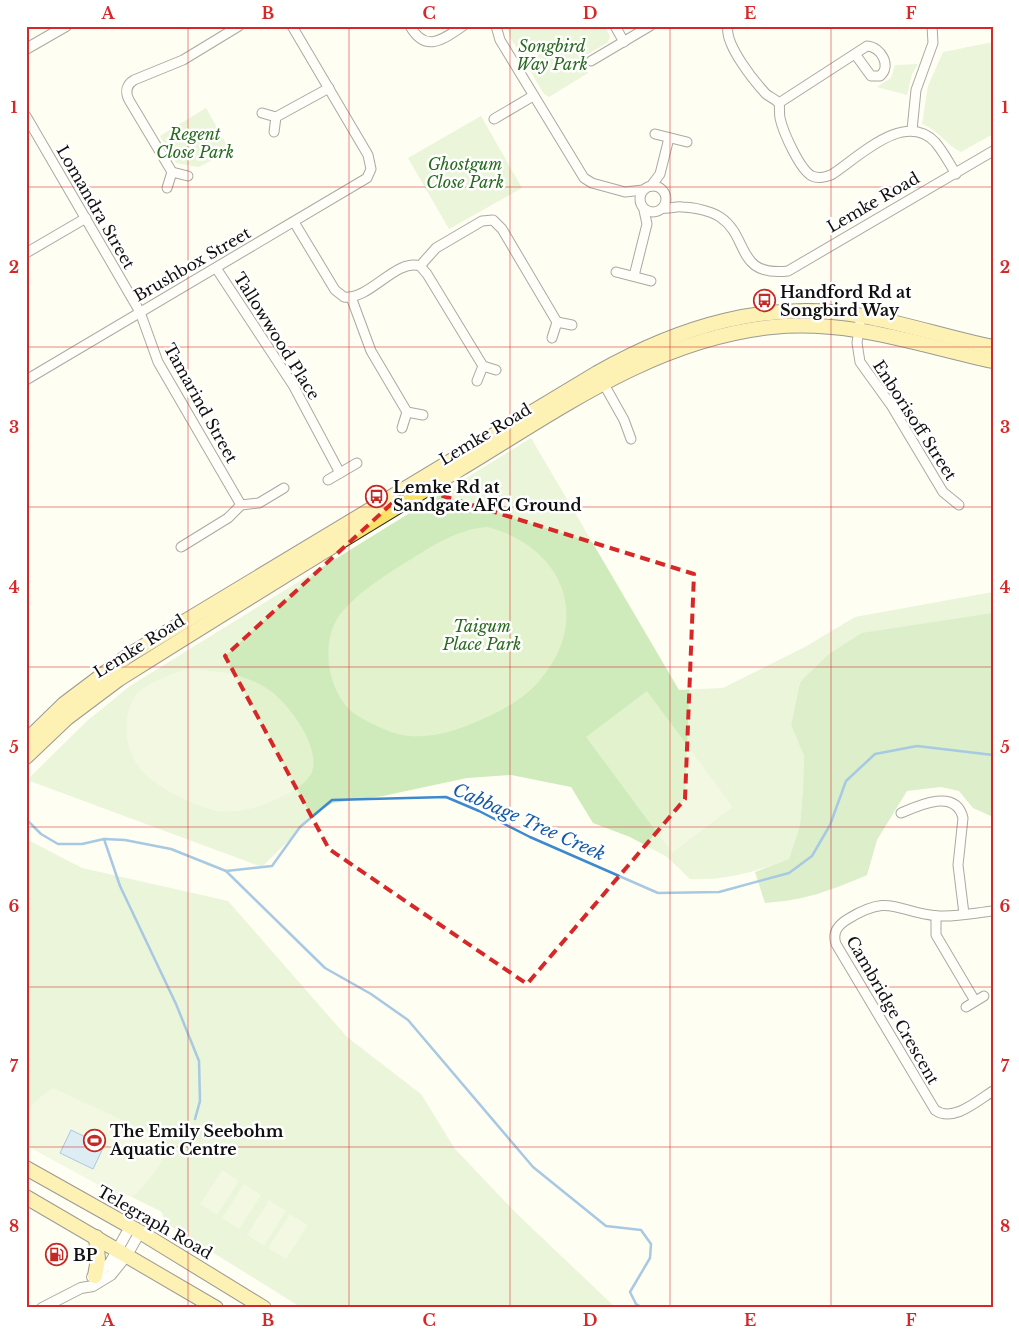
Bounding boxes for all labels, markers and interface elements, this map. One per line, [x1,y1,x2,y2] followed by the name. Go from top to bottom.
[101,3,116,23] text: A
[262,3,275,23] text: B
[422,3,436,23] text: C
[583,3,597,23] text: D
[744,3,756,23] text: E
[905,3,917,23] text: F
[516,36,588,74] park label: Songbird Way Park
[11,97,18,117] text: 1
[1002,97,1009,117] text: 1
[156,124,234,162] park label: Regent Close Park
[53,142,139,272] street label: Lomandra Street
[426,154,504,192] park label: Ghostgum Close Park
[823,167,923,237] street label: Lemke Road
[130,222,254,306] street label: Brushbox Street
[9,257,19,277] text: 2
[1000,257,1010,277] text: 2
[230,268,324,404] street label: Tallowwood Place
[780,282,912,320] place label: Handford Rd at Songbird Way
[752,289,776,313] bus stop icon: Handford Rd at Songbird Way
[160,340,242,466] street label: Tamarind Street
[869,356,961,484] street label: Enborisoff Street
[435,399,535,469] street label: Lemke Road
[9,417,19,437] text: 3
[1000,417,1010,437] text: 3
[393,477,582,515] place label: Lemke Rd at Sandgate AFC Ground
[365,484,389,508] bus stop icon: Lemke Rd at Sandgate AFC Ground
[9,577,19,597] text: 4
[1000,577,1010,597] text: 4
[90,610,188,682] street label: Lemke Road
[442,616,521,654] park label: Taigum Place Park
[9,737,19,757] text: 5
[1000,737,1010,757] text: 5
[449,779,609,865] water label: Cabbage Tree Creek
[9,896,20,916] text: 6
[1000,896,1011,916] text: 6
[842,932,944,1088] street label: Cambridge Crescent
[10,1056,19,1076] text: 7
[1001,1056,1010,1076] text: 7
[109,1121,284,1159] place label: The Emily Seebohm Aquatic Centre
[82,1128,106,1152] sports icon: The Emily Seebohm Aquatic Centre
[94,1181,216,1263] street label: Telegraph Road
[9,1216,19,1236] text: 8
[1000,1216,1010,1236] text: 8
[45,1243,69,1267] fuel station icon: BP
[73,1245,98,1265] place label: BP
[101,1310,116,1330] text: A
[262,1310,275,1330] text: B
[422,1310,436,1330] text: C
[583,1310,597,1330] text: D
[744,1310,756,1330] text: E
[905,1310,917,1330] text: F

